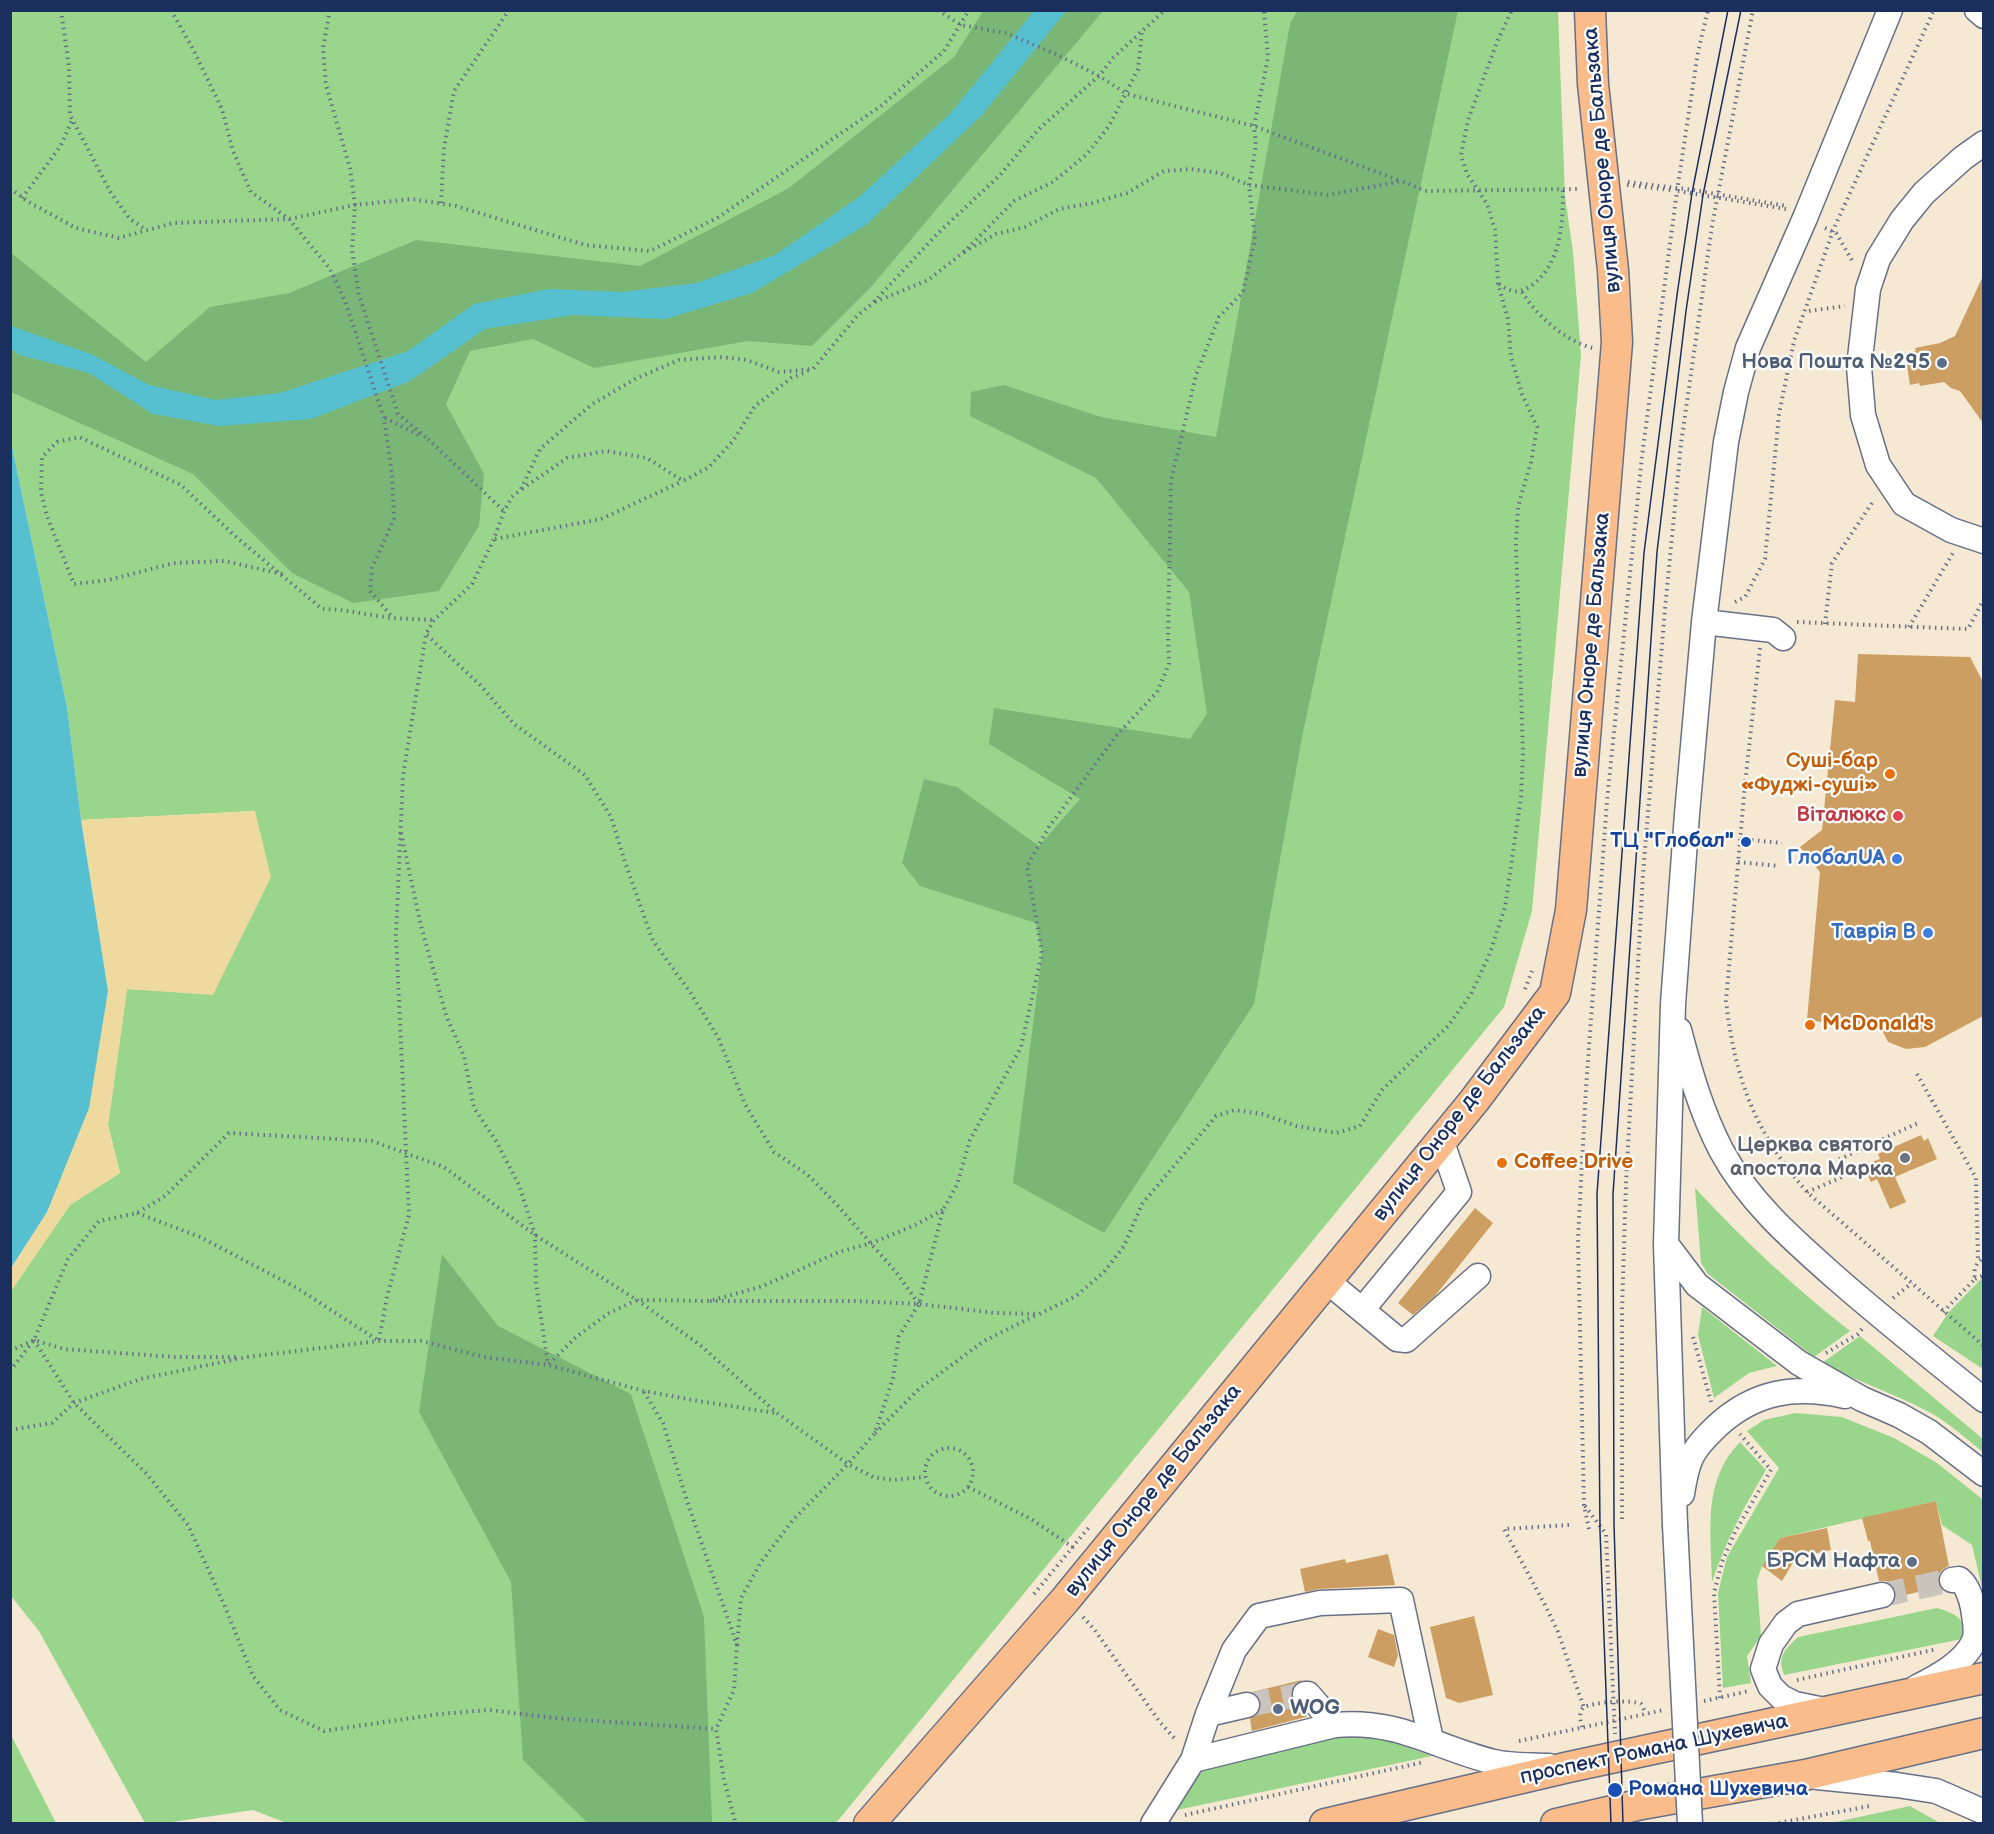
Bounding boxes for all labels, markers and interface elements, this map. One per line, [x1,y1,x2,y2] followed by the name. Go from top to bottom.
[1579,26,1627,294] street label: вулиця Оноре де Бальзака
[1741,350,1930,376] place label: Нова Пошта №295
[1935,356,1949,370] marker: Нова Пошта №295
[1568,511,1616,779] street label: вулиця Оноре де Бальзака
[1740,749,1878,799] place label: Суші-бар «Фуджі-суші»
[1883,767,1897,781] marker: Суші-бар «Фуджі-суші»
[1797,803,1886,829] place label: Віталюкс
[1891,809,1905,823] marker: Віталюкс
[1610,829,1734,855] place label: ТЦ "Глобал"
[1739,835,1753,849] marker: ТЦ "Глобал"
[1787,846,1885,872] place label: ГлобалUA
[1890,852,1904,866] marker: ГлобалUA
[1831,920,1916,946] place label: Таврія В
[1921,926,1935,940] marker: Таврія В
[1368,1001,1552,1227] street label: вулиця Оноре де Бальзака
[1822,1012,1934,1038] place label: McDonald's
[1803,1018,1817,1032] marker: McDonald's
[1730,1133,1893,1183] place label: Церква святого апостола Марка
[1514,1150,1633,1176] place label: Coffee Drive
[1898,1151,1912,1165] marker: Церква святого апостола Марка
[1495,1156,1509,1170] marker: Coffee Drive
[1060,1380,1248,1602] street label: вулиця Оноре де Бальзака
[1766,1549,1900,1575] place label: БРСМ Нафта
[1905,1555,1919,1569] marker: БРСМ Нафта
[1290,1696,1340,1722] place label: WOG
[1271,1702,1285,1716] marker: WOG
[1518,1709,1790,1791] street label: проспект Романа Шухевича
[1628,1777,1808,1803] place label: Романа Шухевича
[1606,1781,1624,1799] marker: Романа Шухевича

